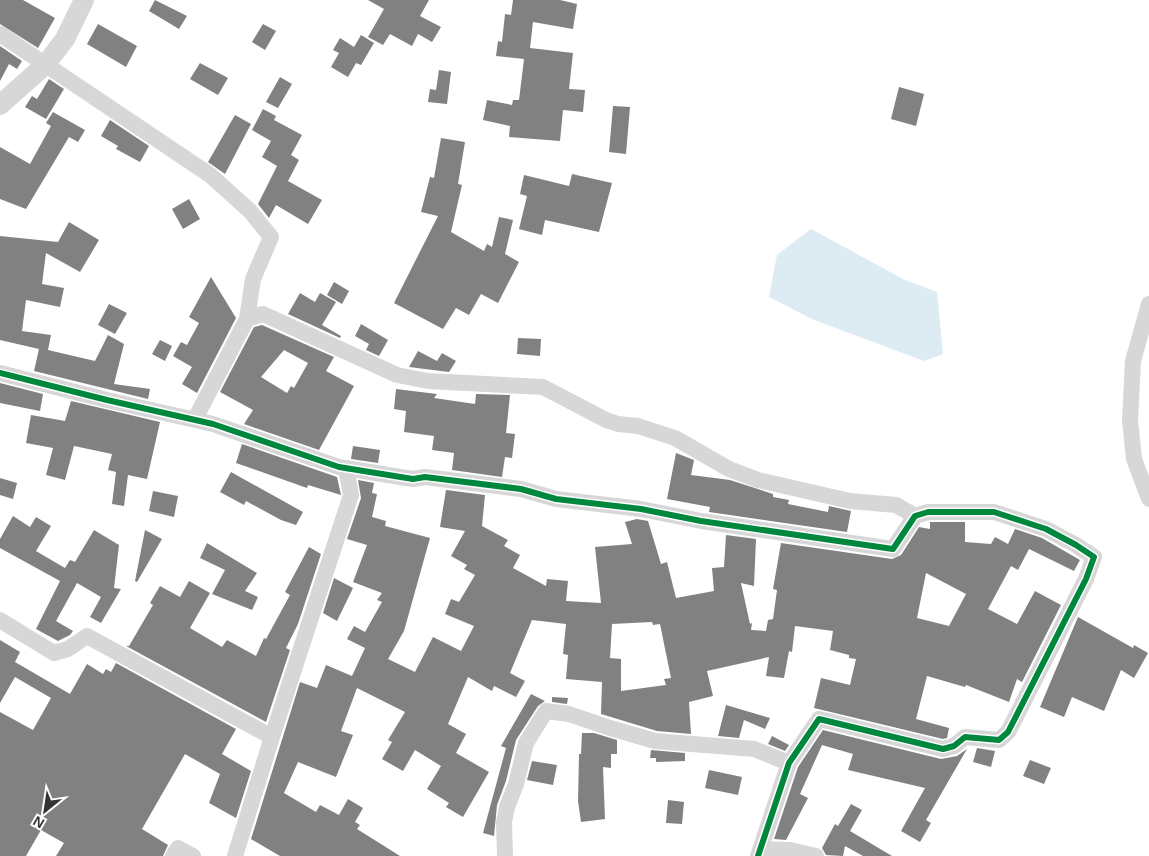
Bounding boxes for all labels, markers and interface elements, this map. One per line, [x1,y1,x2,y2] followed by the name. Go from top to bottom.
[20,786,70,836] north arrow
[30,813,47,832] text: N

